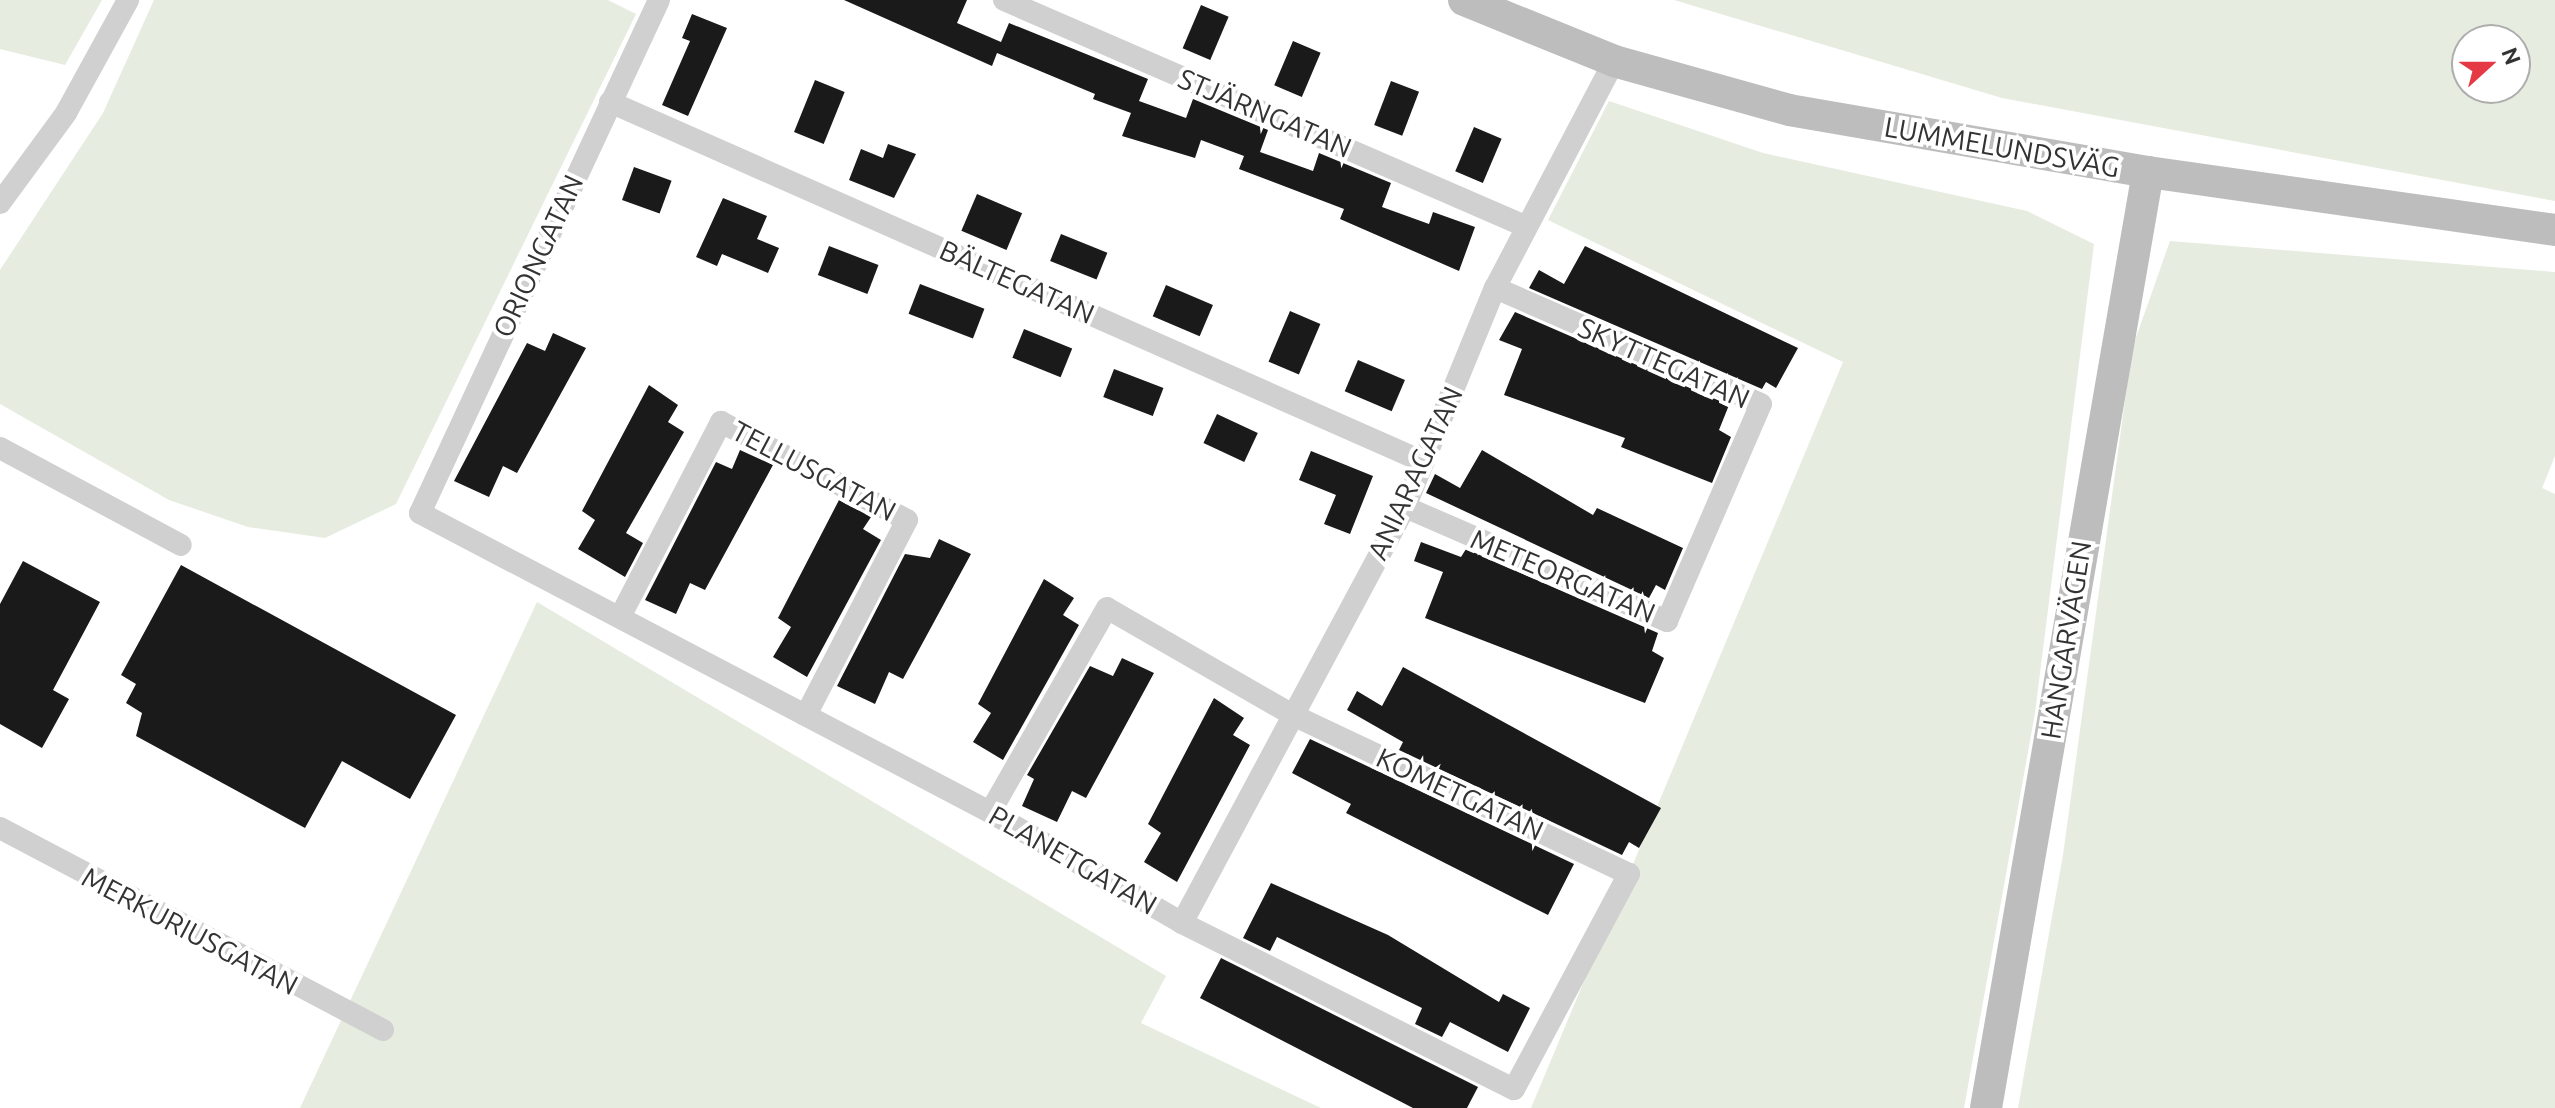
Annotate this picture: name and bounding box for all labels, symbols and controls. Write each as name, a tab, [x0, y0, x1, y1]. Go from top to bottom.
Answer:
north arrow	[2451, 24, 2531, 104]
text: N	[2497, 44, 2527, 68]
street label: STJÄRNGATAN	[1173, 61, 1357, 165]
street label: LUMMELUNDSVÄG	[1882, 110, 2122, 184]
street label: ORIONGATAN	[486, 169, 590, 343]
street label: BÄLTEGATAN	[934, 233, 1100, 331]
street label: SKYTTEGATAN	[1573, 310, 1755, 416]
street label: ANIARAGATAN	[1360, 381, 1470, 565]
street label: TELLUSGATAN	[726, 414, 902, 528]
street label: METEORGATAN	[1466, 522, 1660, 630]
street label: HANGARVÄGEN	[2034, 538, 2098, 742]
street label: KOMETGATAN	[1371, 741, 1549, 847]
street label: PLANETGATAN	[983, 798, 1163, 922]
street label: MERKURIUSGATAN	[76, 860, 304, 1002]

